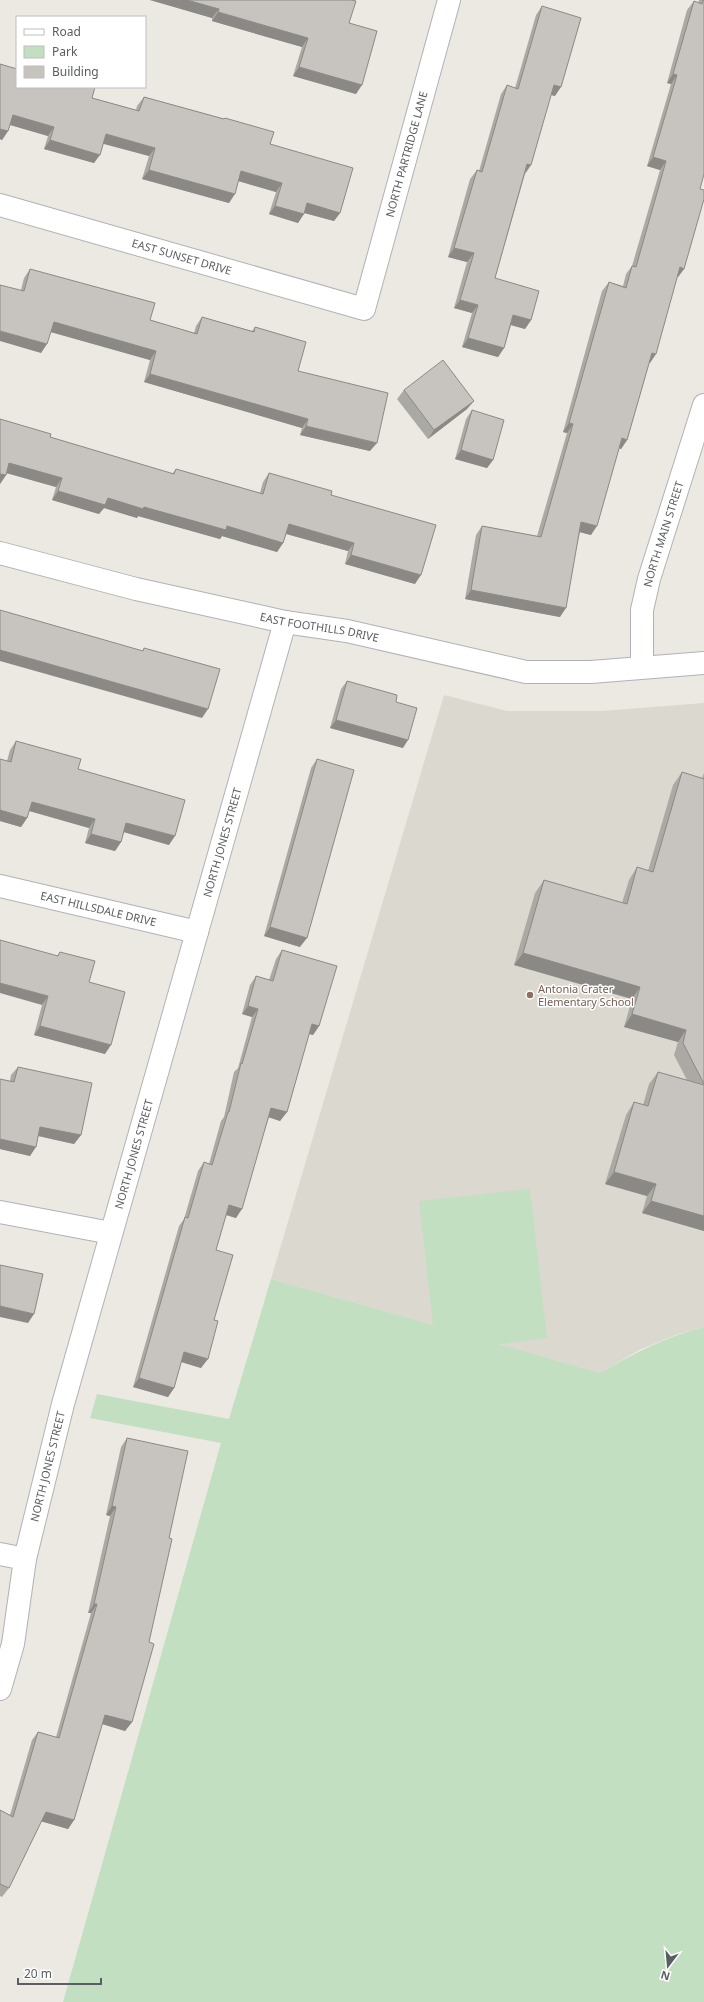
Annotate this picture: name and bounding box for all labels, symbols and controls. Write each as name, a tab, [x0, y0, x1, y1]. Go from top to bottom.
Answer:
legend	[16, 16, 146, 88]
text: Road	[52, 23, 81, 40]
text: Park	[52, 43, 78, 60]
text: Building	[52, 63, 99, 80]
street label: NORTH PARTRIDGE LANE	[382, 90, 431, 219]
street label: EAST SUNSET DRIVE	[130, 235, 234, 278]
street label: NORTH MAIN STREET	[639, 479, 687, 588]
street label: EAST FOOTHILLS DRIVE	[259, 609, 380, 645]
street label: NORTH JONES STREET	[199, 786, 245, 899]
street label: EAST HILLSDALE DRIVE	[39, 888, 158, 929]
place label: Antonia Crater Elementary School	[538, 981, 634, 1009]
marker: Antonia Crater Elementary School	[525, 990, 535, 1000]
street label: NORTH JONES STREET	[111, 1097, 156, 1211]
street label: NORTH JONES STREET	[26, 1409, 68, 1523]
north arrow	[648, 1946, 688, 1986]
scale bar	[18, 1960, 101, 1986]
text: 20 m	[24, 1965, 52, 1982]
text: N	[659, 1968, 671, 1985]

